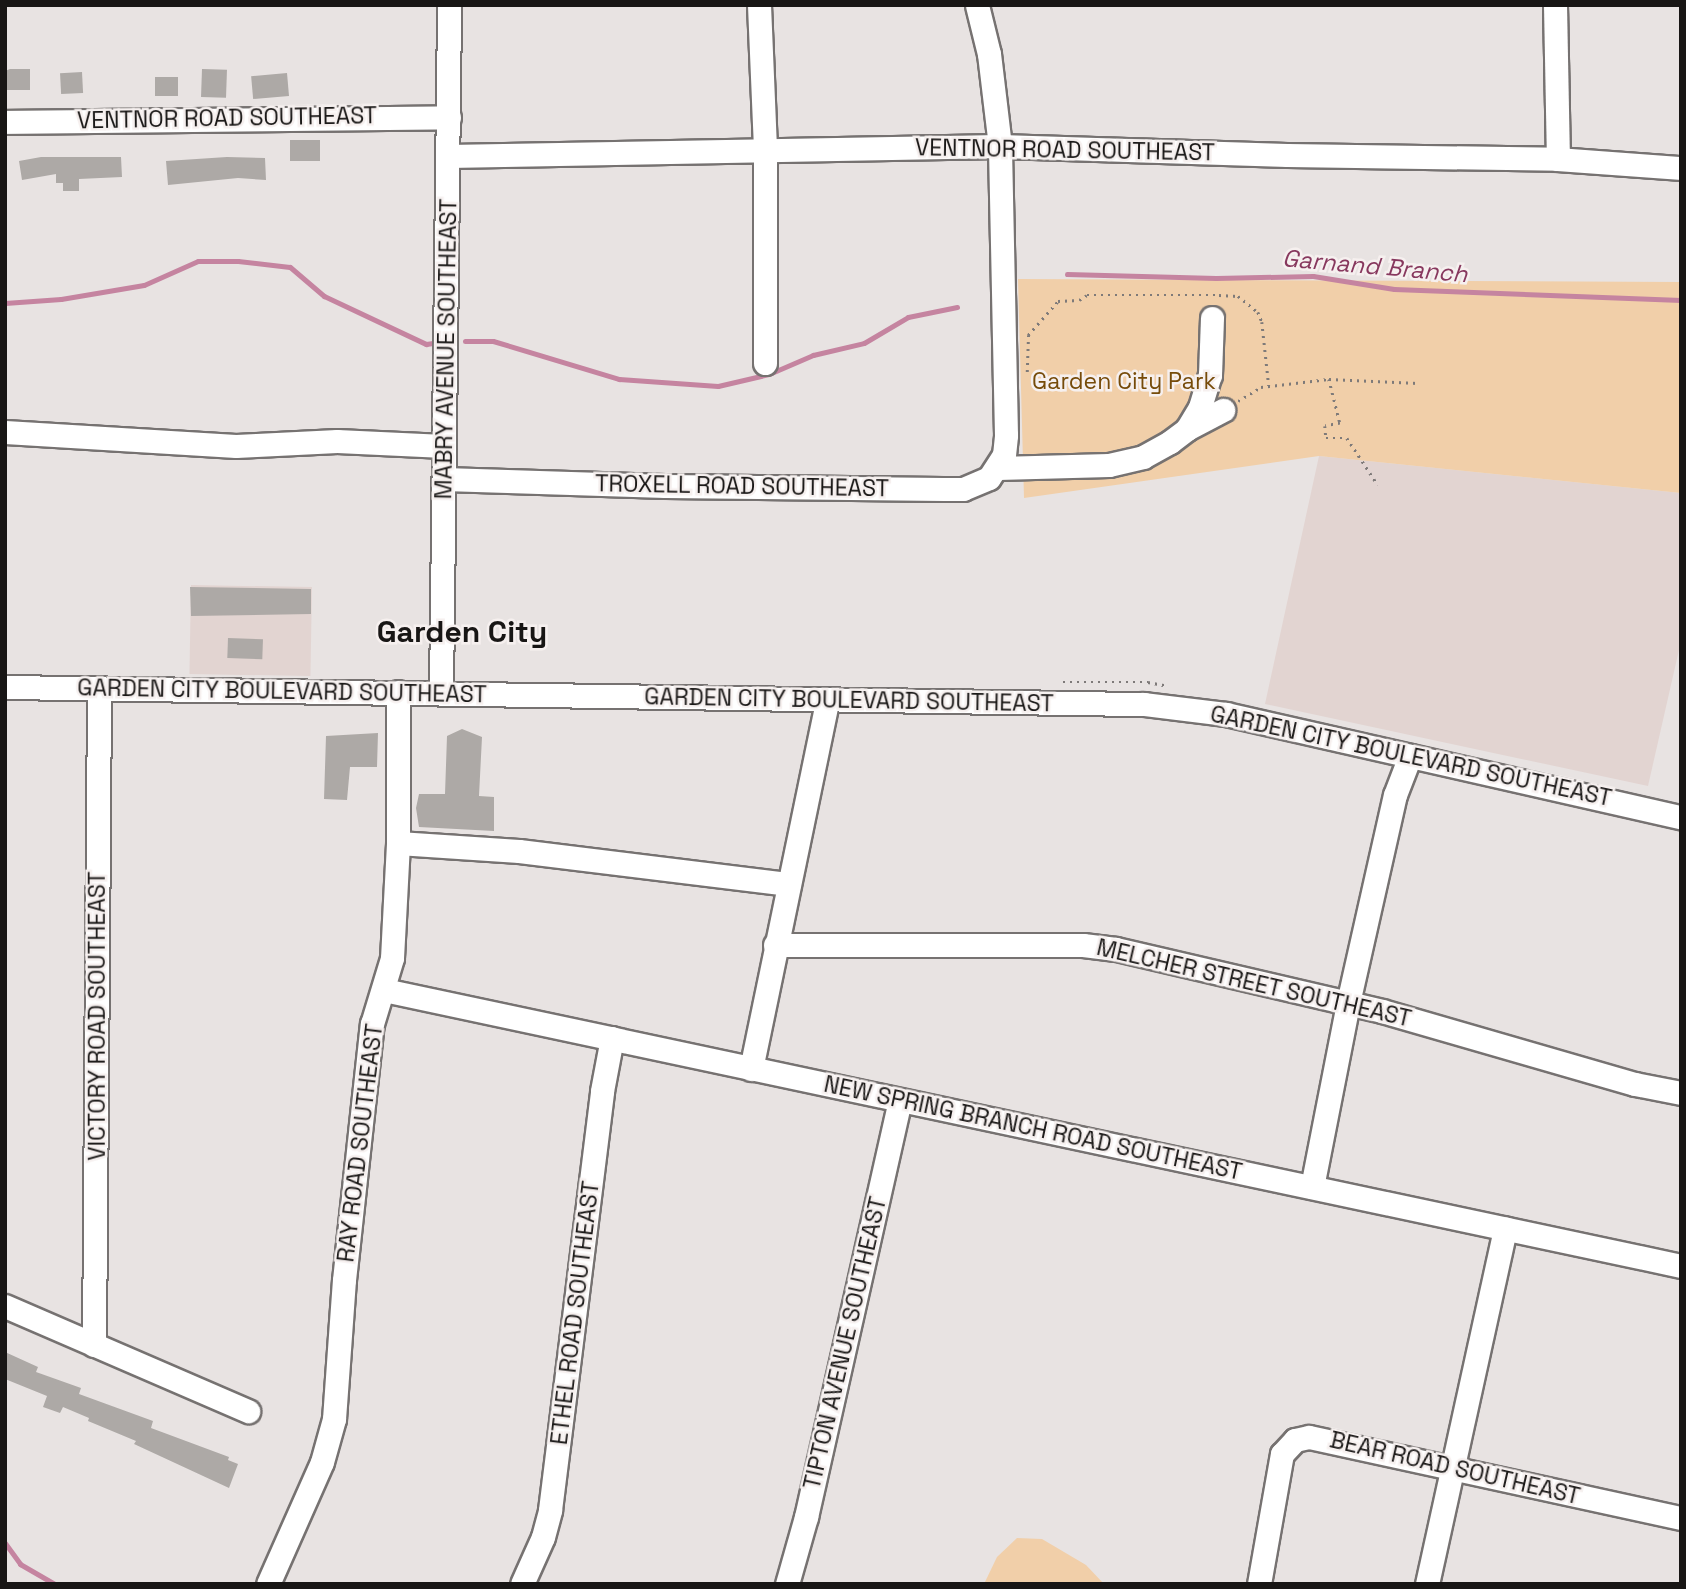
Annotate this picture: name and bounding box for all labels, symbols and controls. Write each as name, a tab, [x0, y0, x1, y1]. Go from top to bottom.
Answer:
street label: VENTNOR ROAD SOUTHEAST	[77, 102, 377, 134]
street label: VENTNOR ROAD SOUTHEAST	[915, 134, 1215, 166]
street label: MABRY AVENUE SOUTHEAST	[430, 198, 462, 500]
water label: Garnand Branch	[1281, 244, 1469, 288]
park label: Garden City Park	[1032, 367, 1216, 395]
street label: TROXELL ROAD SOUTHEAST	[594, 470, 890, 502]
district label: Garden City	[377, 614, 547, 650]
street label: GARDEN CITY BOULEVARD SOUTHEAST	[77, 674, 487, 708]
street label: GARDEN CITY BOULEVARD SOUTHEAST	[644, 683, 1054, 717]
street label: GARDEN CITY BOULEVARD SOUTHEAST	[1208, 700, 1614, 812]
street label: VICTORY ROAD SOUTHEAST	[83, 871, 111, 1161]
street label: MELCHER STREET SOUTHEAST	[1094, 933, 1414, 1033]
street label: RAY ROAD SOUTHEAST	[332, 1022, 388, 1264]
street label: NEW SPRING BRANCH ROAD SOUTHEAST	[821, 1070, 1245, 1186]
street label: ETHEL ROAD SOUTHEAST	[545, 1179, 605, 1447]
street label: TIPTON AVENUE SOUTHEAST	[798, 1194, 892, 1492]
street label: BEAR ROAD SOUTHEAST	[1327, 1426, 1583, 1510]

